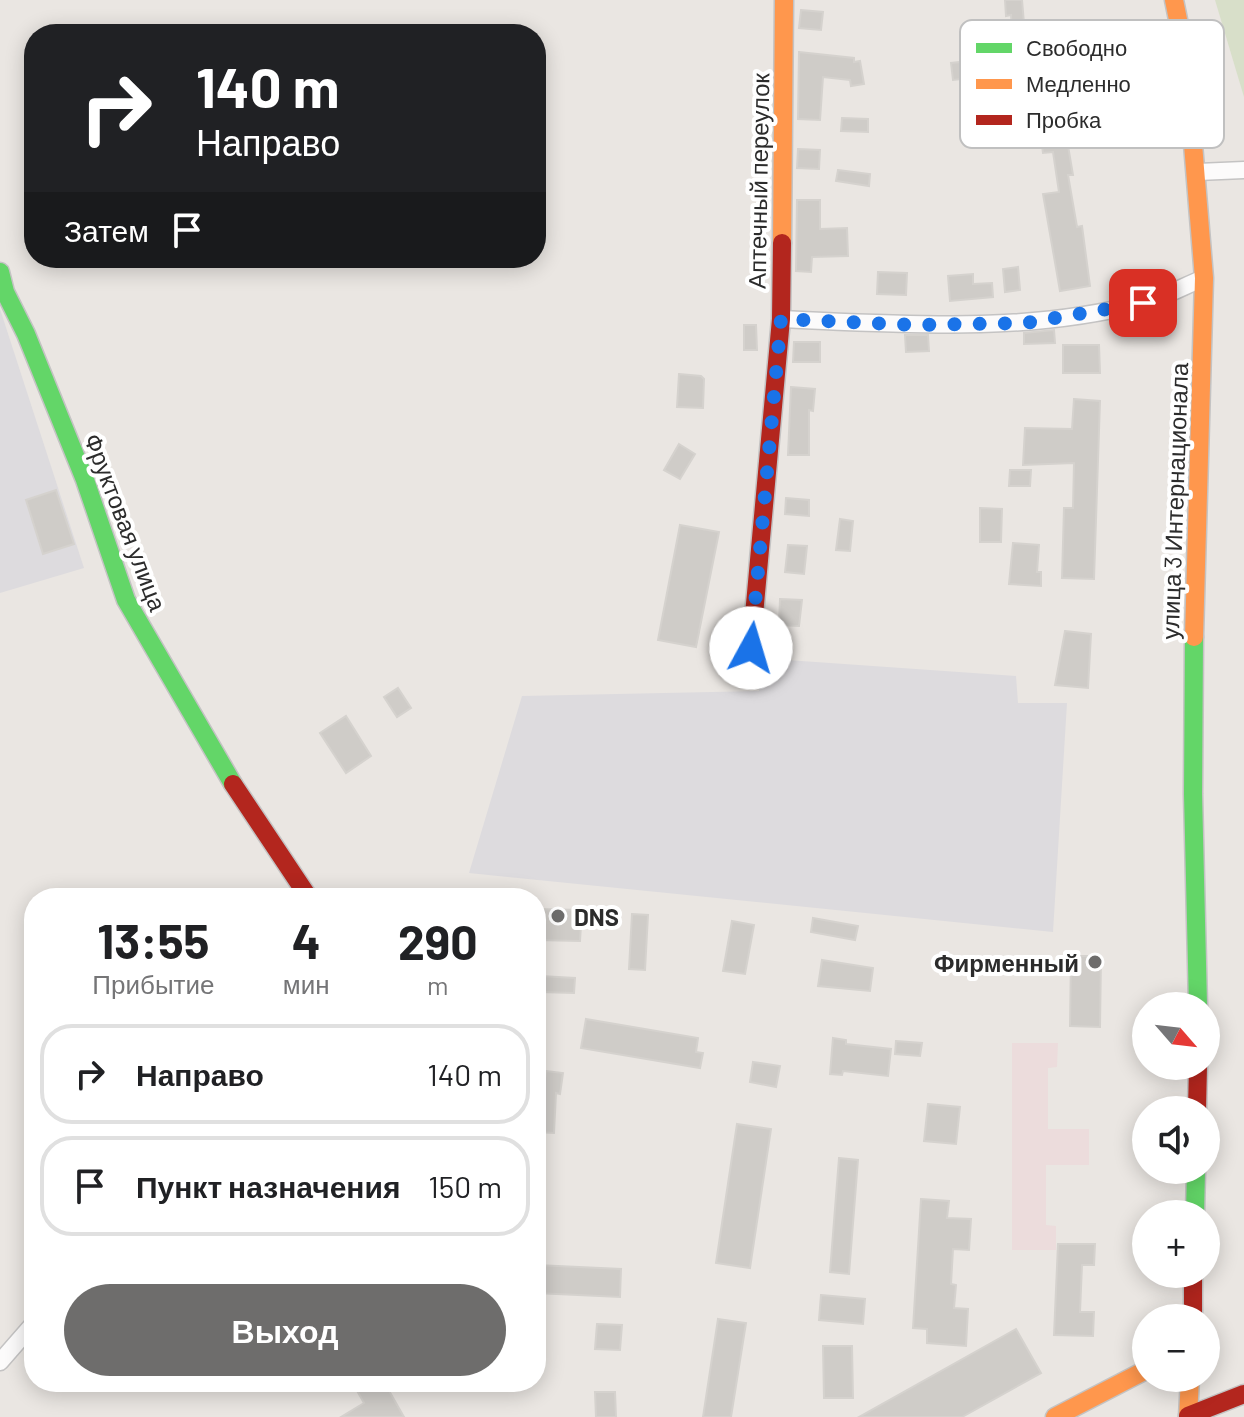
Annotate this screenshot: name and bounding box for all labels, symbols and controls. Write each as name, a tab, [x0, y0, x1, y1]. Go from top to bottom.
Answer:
legend	[960, 20, 1224, 148]
text: Свободно	[1026, 34, 1127, 61]
text: 140 m	[196, 52, 340, 119]
icon: right	[64, 56, 168, 160]
text: Медленно	[1026, 70, 1131, 97]
street label: Аптечный переулок	[742, 72, 774, 289]
text: Пробка	[1026, 106, 1102, 133]
text: Направо	[196, 120, 340, 163]
icon: arrive	[165, 208, 209, 252]
text: Затем	[64, 212, 149, 248]
pin	[1109, 269, 1177, 337]
icon: arrive	[1121, 281, 1165, 325]
street label: улица 3 Интернационала	[1155, 361, 1193, 640]
street label: Фруктовая улица	[79, 429, 173, 615]
position arrow	[709, 606, 793, 690]
place label: DNS	[574, 902, 619, 931]
marker: DNS	[549, 907, 567, 925]
text: 13:55	[97, 911, 209, 969]
text: 4	[292, 911, 321, 969]
text: 290	[398, 912, 478, 970]
place label: Фирменный	[934, 948, 1079, 977]
marker: Фирменный	[1086, 953, 1104, 971]
text: Прибытие	[92, 968, 214, 999]
text: мин	[283, 968, 330, 999]
text: m	[427, 969, 449, 1000]
north arrow	[1132, 992, 1220, 1080]
map controls	[1132, 992, 1220, 1392]
icon: right	[68, 1052, 112, 1096]
text: Направо	[136, 1056, 264, 1092]
text: 140 m	[427, 1056, 502, 1092]
button: sound	[1132, 1096, 1220, 1184]
icon: arrive	[68, 1164, 112, 1208]
text: Пункт назначения	[136, 1168, 400, 1204]
text: 150 m	[428, 1168, 502, 1204]
button: +	[1132, 1200, 1220, 1288]
button: Выход	[64, 1284, 506, 1376]
button: −	[1132, 1304, 1220, 1392]

